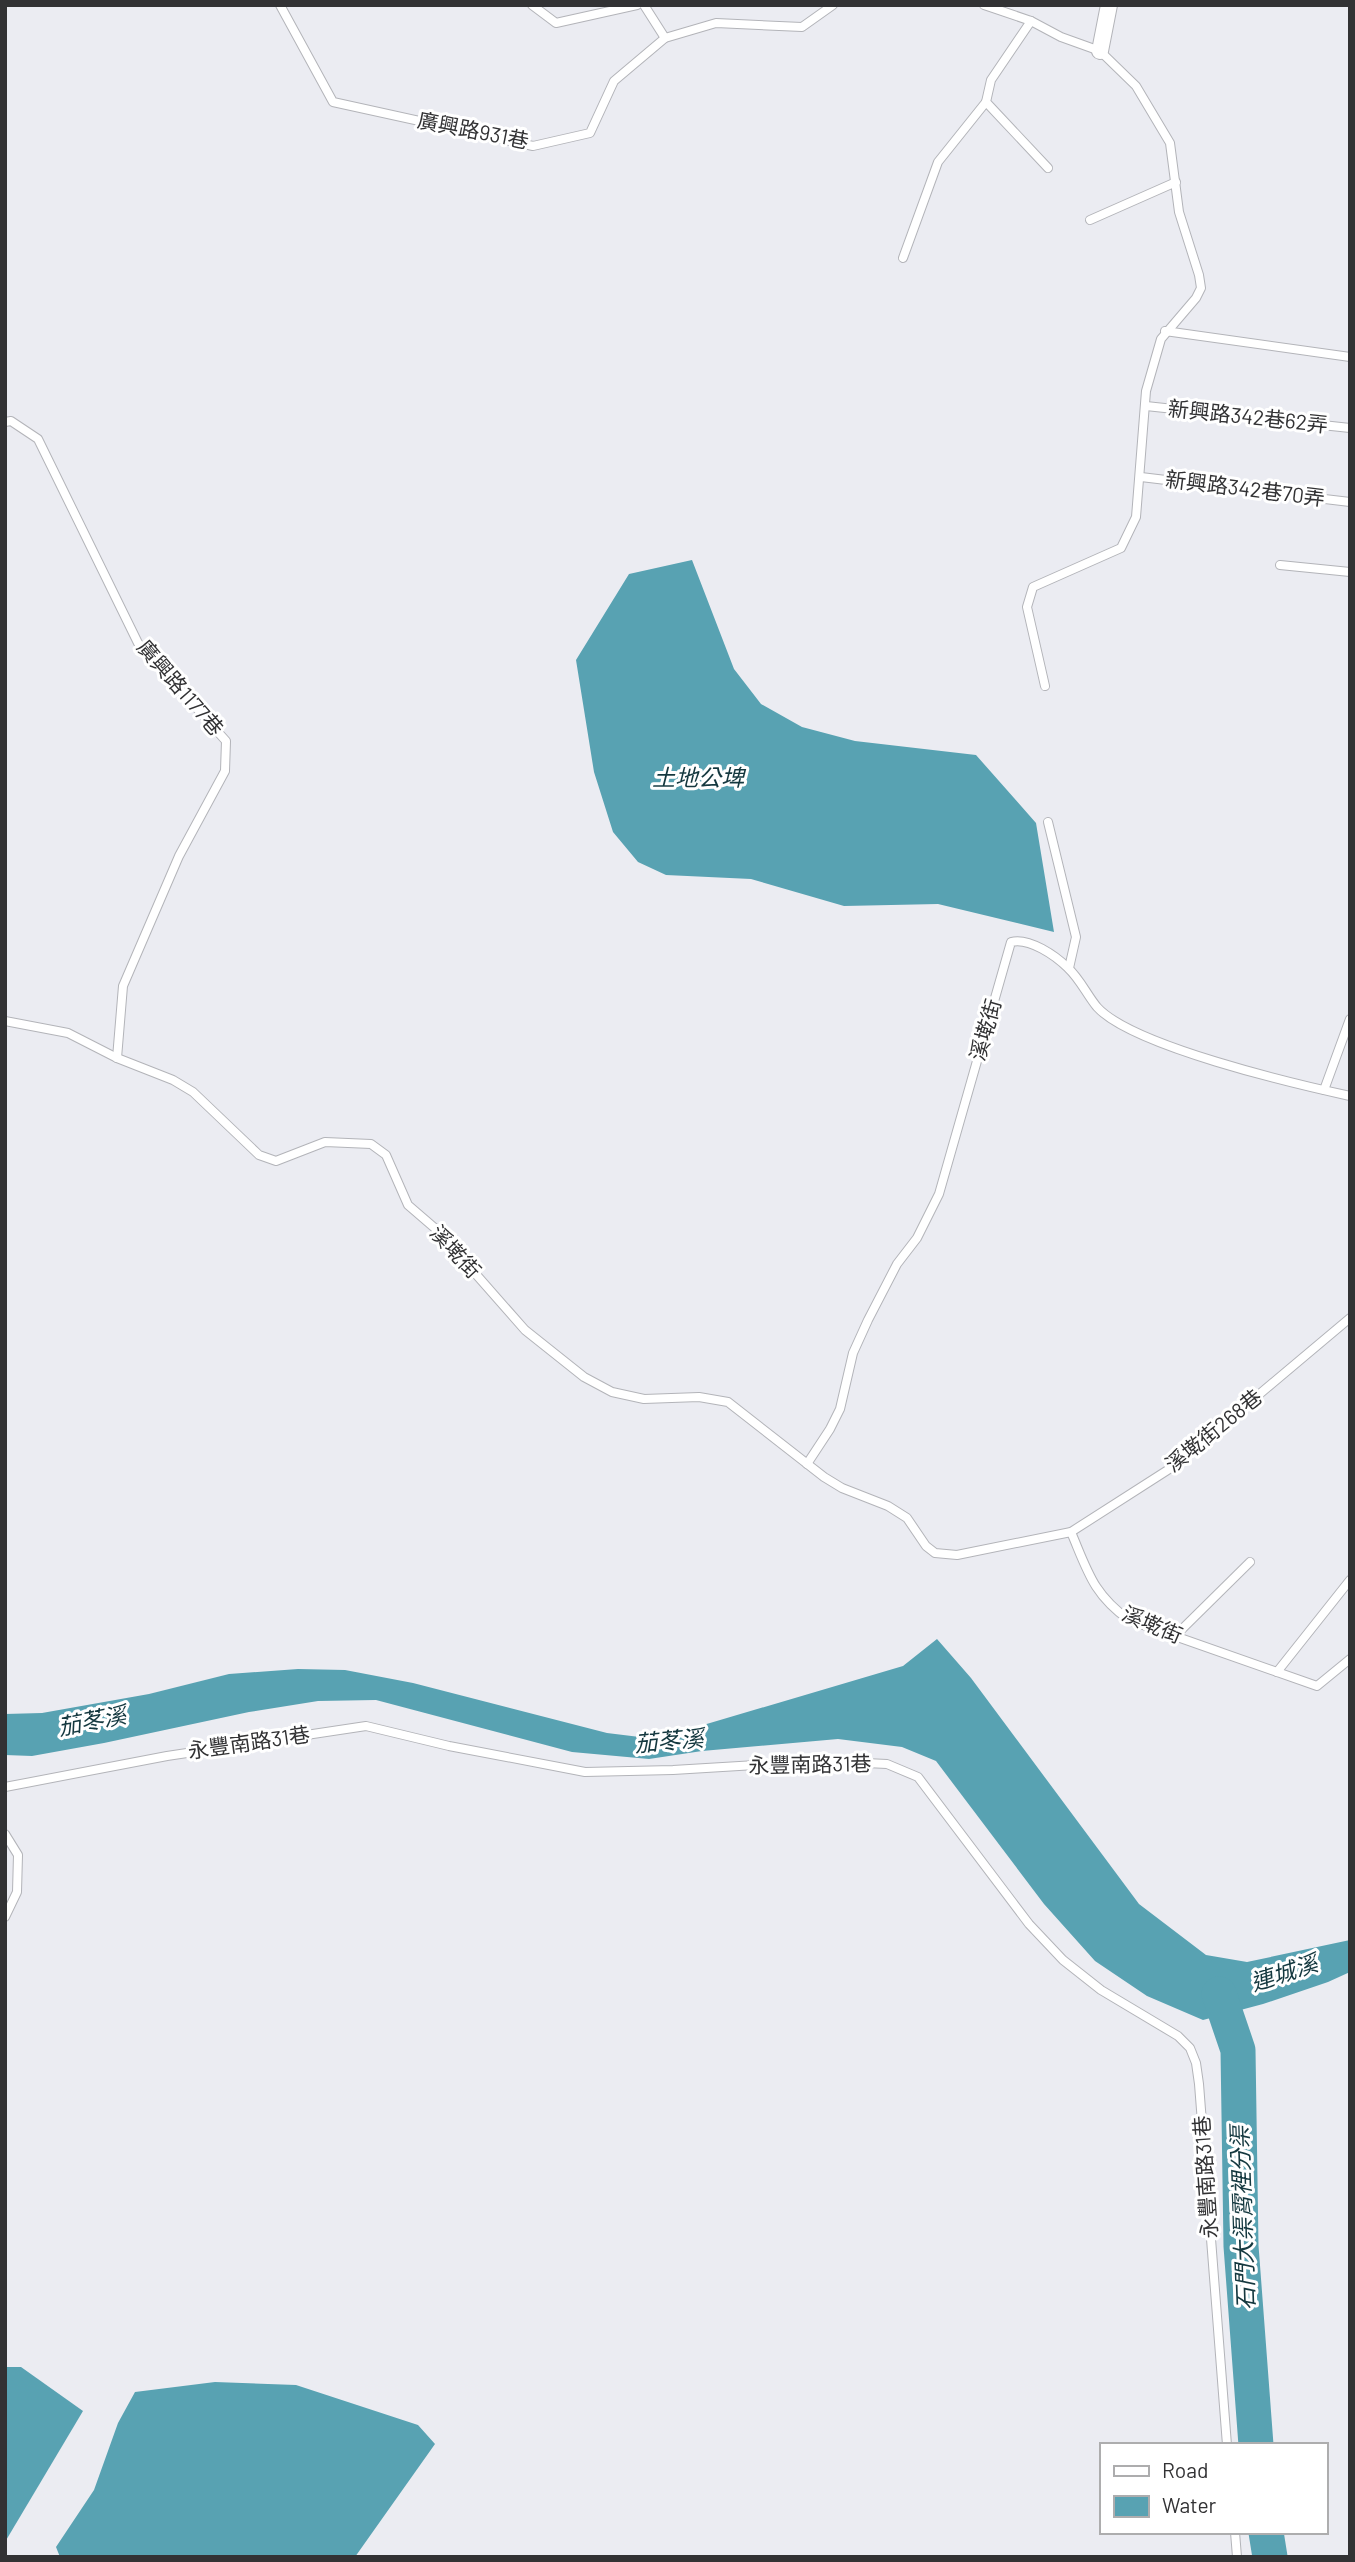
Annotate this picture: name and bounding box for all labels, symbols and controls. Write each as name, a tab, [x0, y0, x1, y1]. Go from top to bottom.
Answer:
street label: 廣興路931巷	[415, 106, 531, 153]
street label: 新興路342巷62弄	[1167, 395, 1329, 436]
street label: 新興路342巷70弄	[1164, 465, 1326, 510]
street label: 廣興路1177巷	[133, 634, 229, 740]
water label: 土地公埤	[652, 763, 747, 791]
street label: 溪墘街	[964, 996, 1005, 1063]
street label: 溪墘街	[425, 1219, 487, 1283]
street label: 溪墘街268巷	[1160, 1383, 1266, 1476]
street label: 溪墘街	[1119, 1600, 1186, 1647]
water label: 茄苳溪	[55, 1699, 131, 1740]
street label: 永豐南路31巷	[186, 1721, 311, 1762]
water label: 茄苳溪	[633, 1723, 707, 1757]
street label: 永豐南路31巷	[748, 1750, 872, 1777]
water label: 連城溪	[1247, 1947, 1324, 1996]
street label: 永豐南路31巷	[1188, 2115, 1221, 2239]
water label: 石門大渠霄裡分渠	[1225, 2123, 1259, 2310]
legend	[1100, 2443, 1327, 2534]
text: Road	[1162, 2457, 1208, 2482]
text: Water	[1162, 2492, 1217, 2517]

